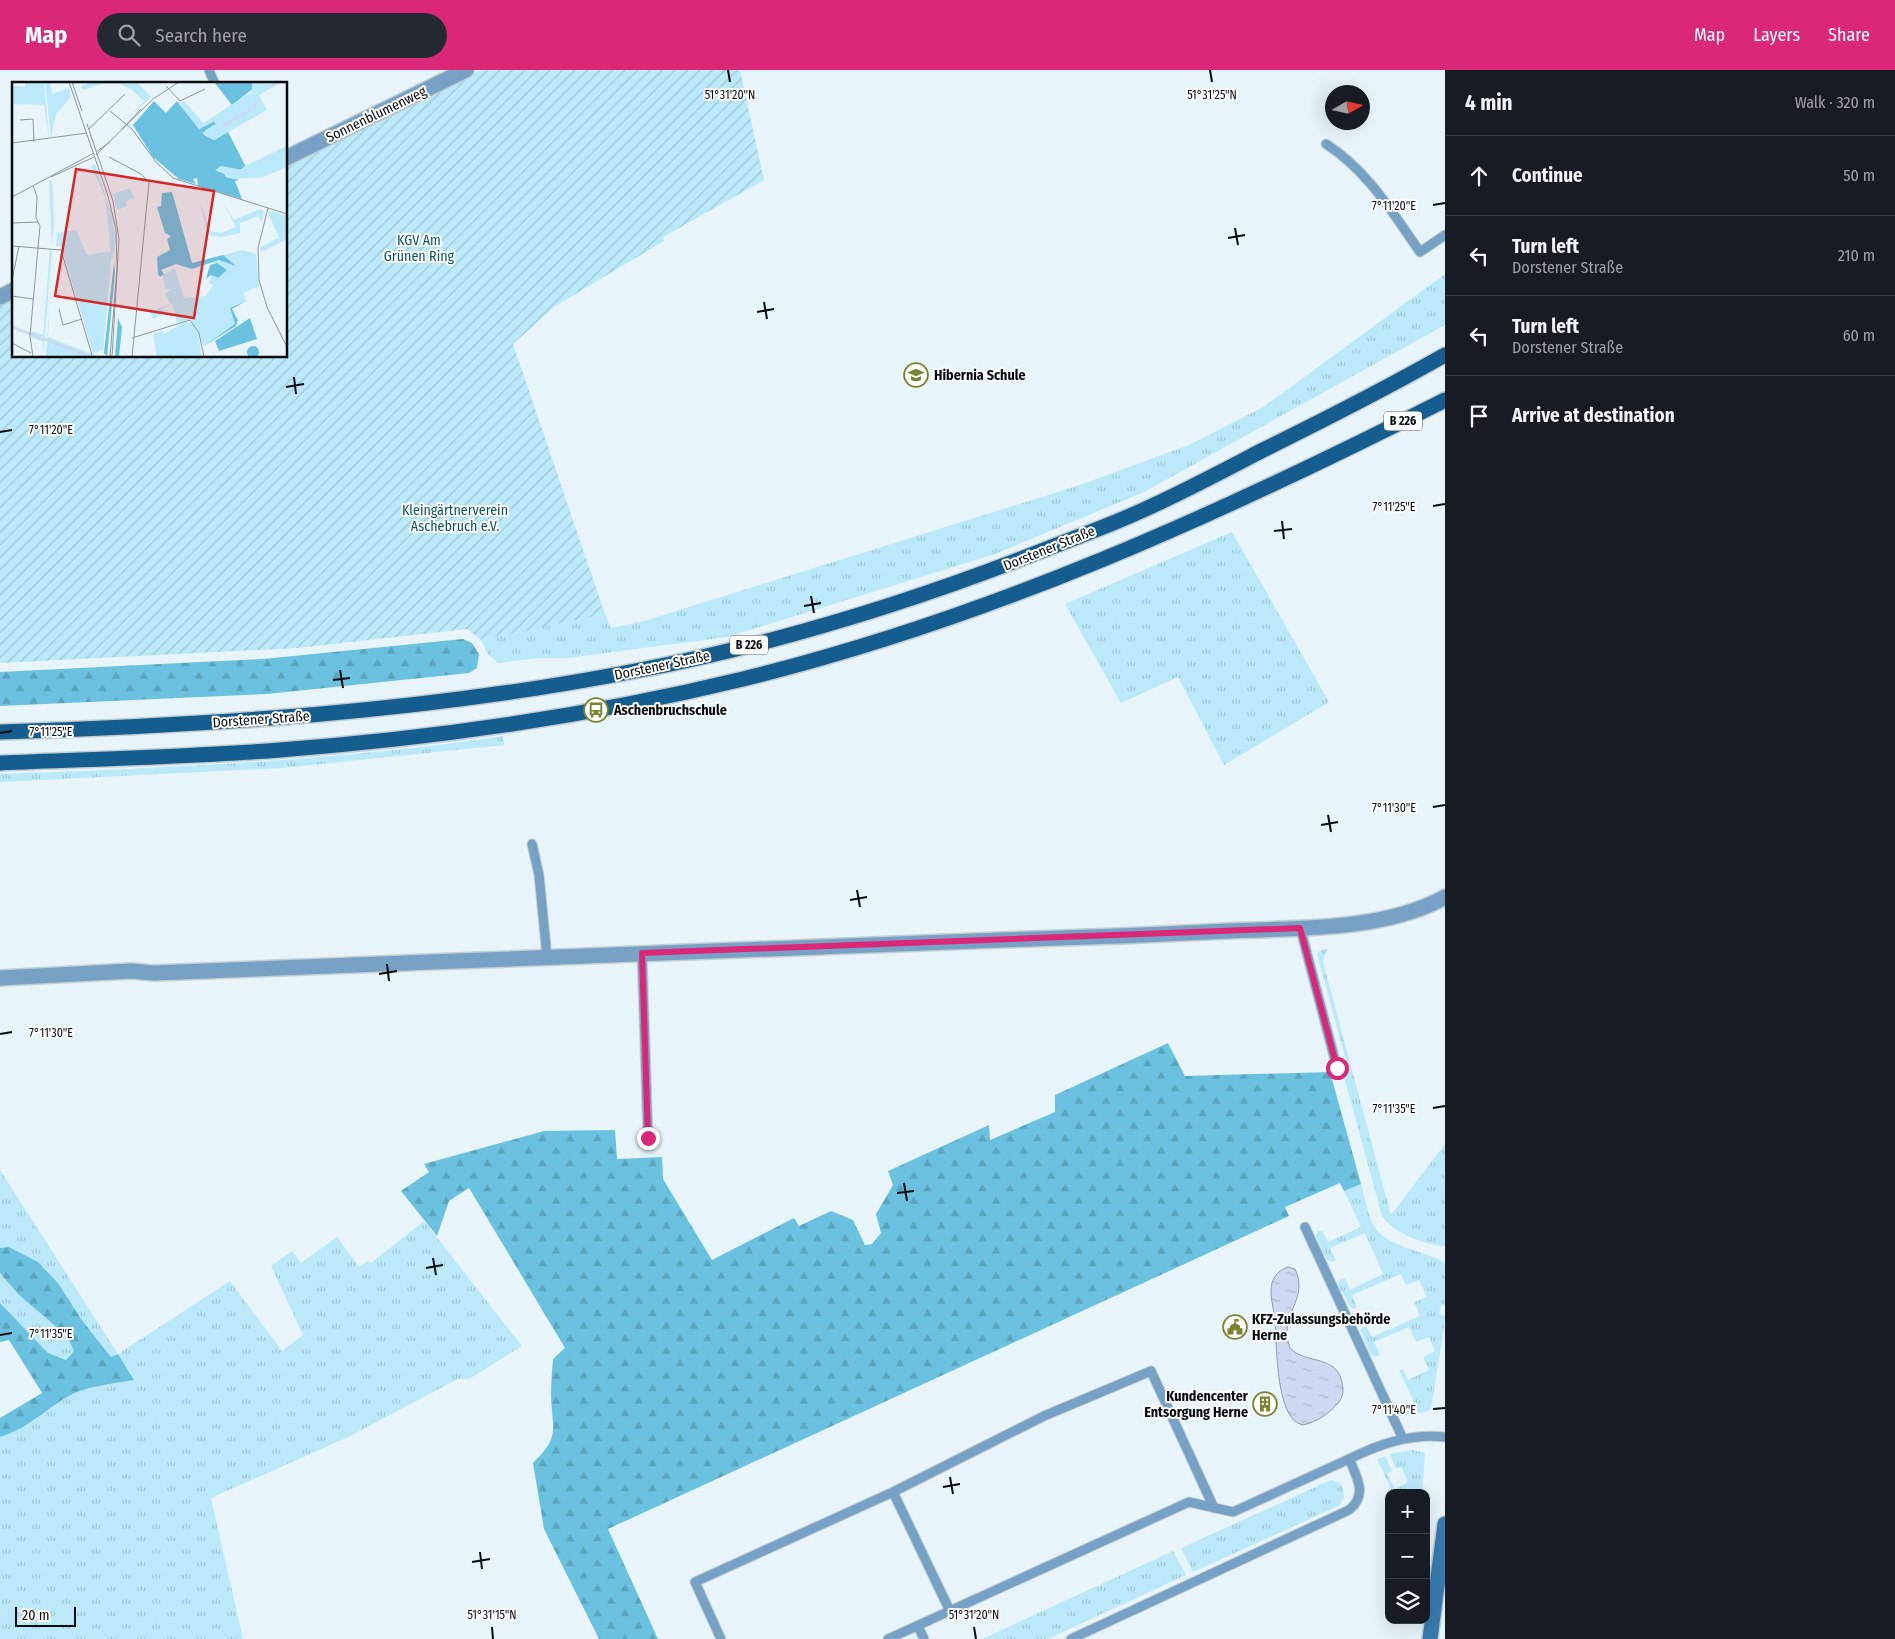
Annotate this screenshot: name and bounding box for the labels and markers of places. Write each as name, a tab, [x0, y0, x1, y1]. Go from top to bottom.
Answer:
school or university icon: Hibernia Schule	[903, 362, 929, 388]
place label: Hibernia Schule	[934, 367, 1026, 384]
bus stop icon: Aschenbruchschule	[583, 697, 609, 723]
place label: Aschenbruchschule	[613, 702, 727, 719]
place label: KFZ-Zulassungsbehörde Herne	[1252, 1311, 1390, 1344]
public building icon: KFZ-Zulassungsbehörde Herne	[1222, 1314, 1248, 1340]
place label: Kundencenter Entsorgung Herne	[1144, 1388, 1249, 1421]
building icon: Kundencenter Entsorgung Herne	[1252, 1391, 1278, 1417]

